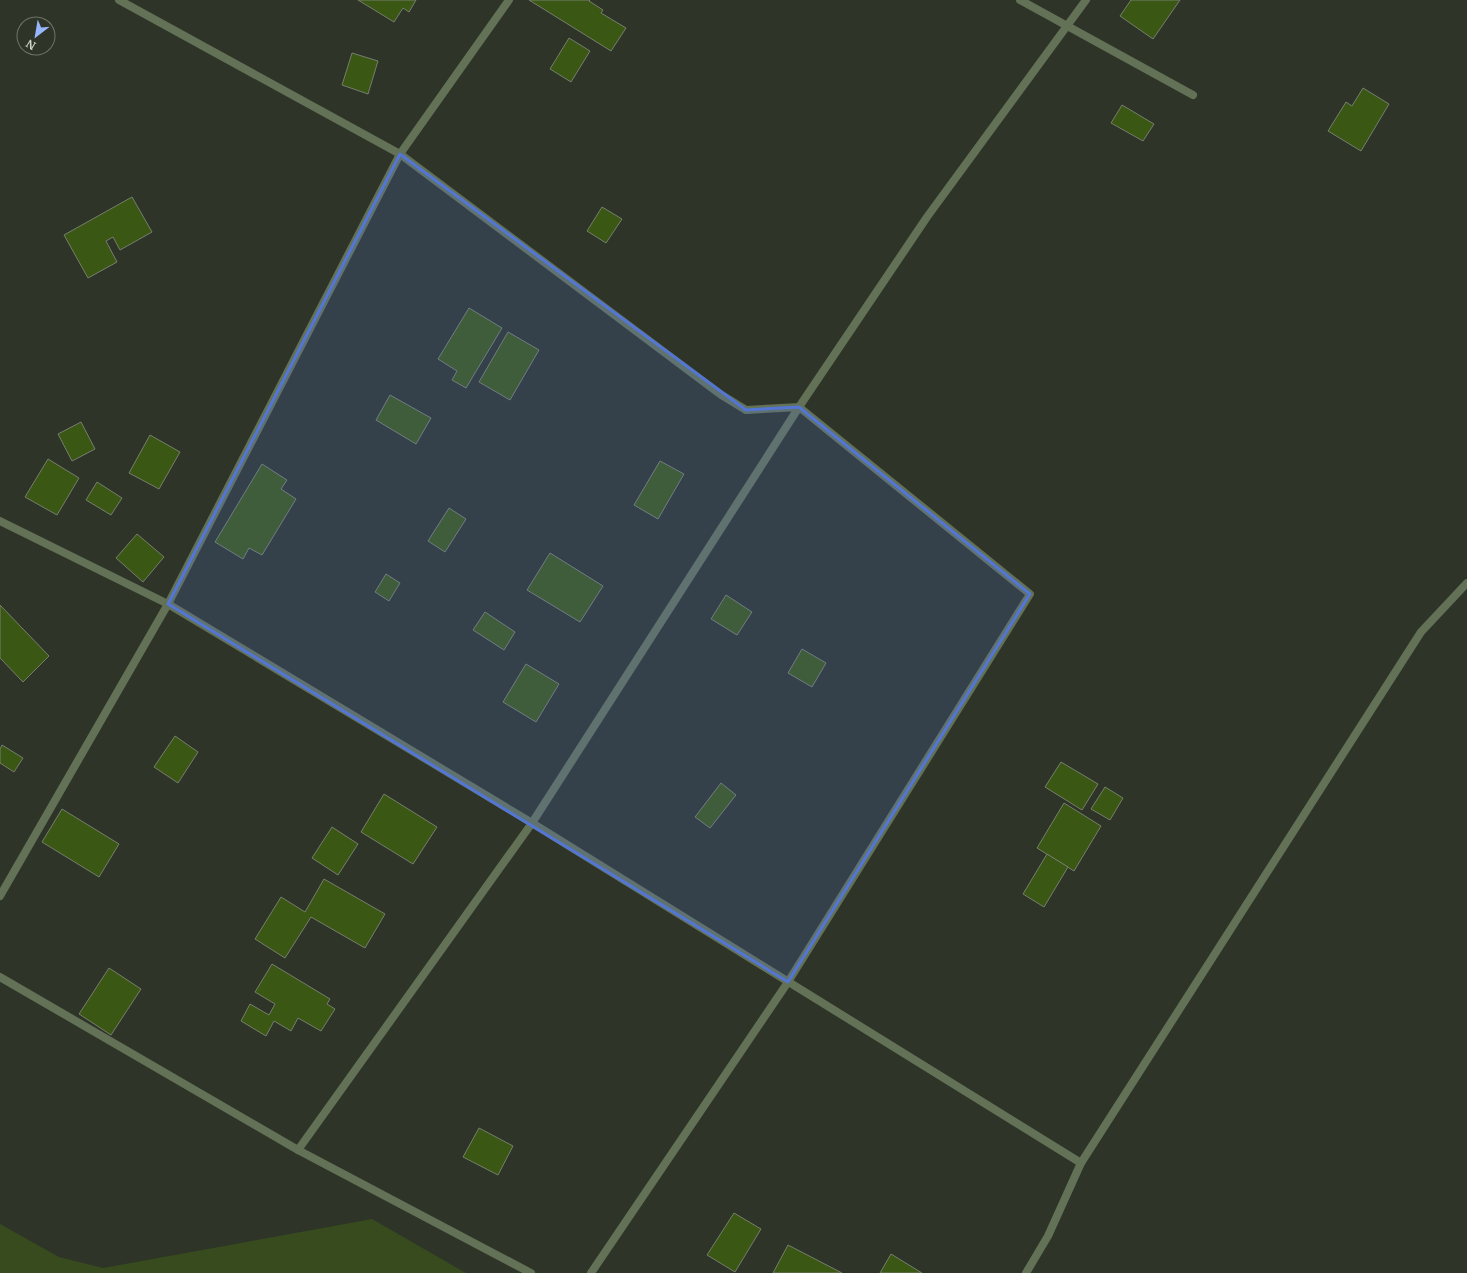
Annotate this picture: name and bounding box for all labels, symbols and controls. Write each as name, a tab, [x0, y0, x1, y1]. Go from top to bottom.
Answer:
north arrow	[16, 16, 56, 56]
text: N	[23, 36, 38, 53]

